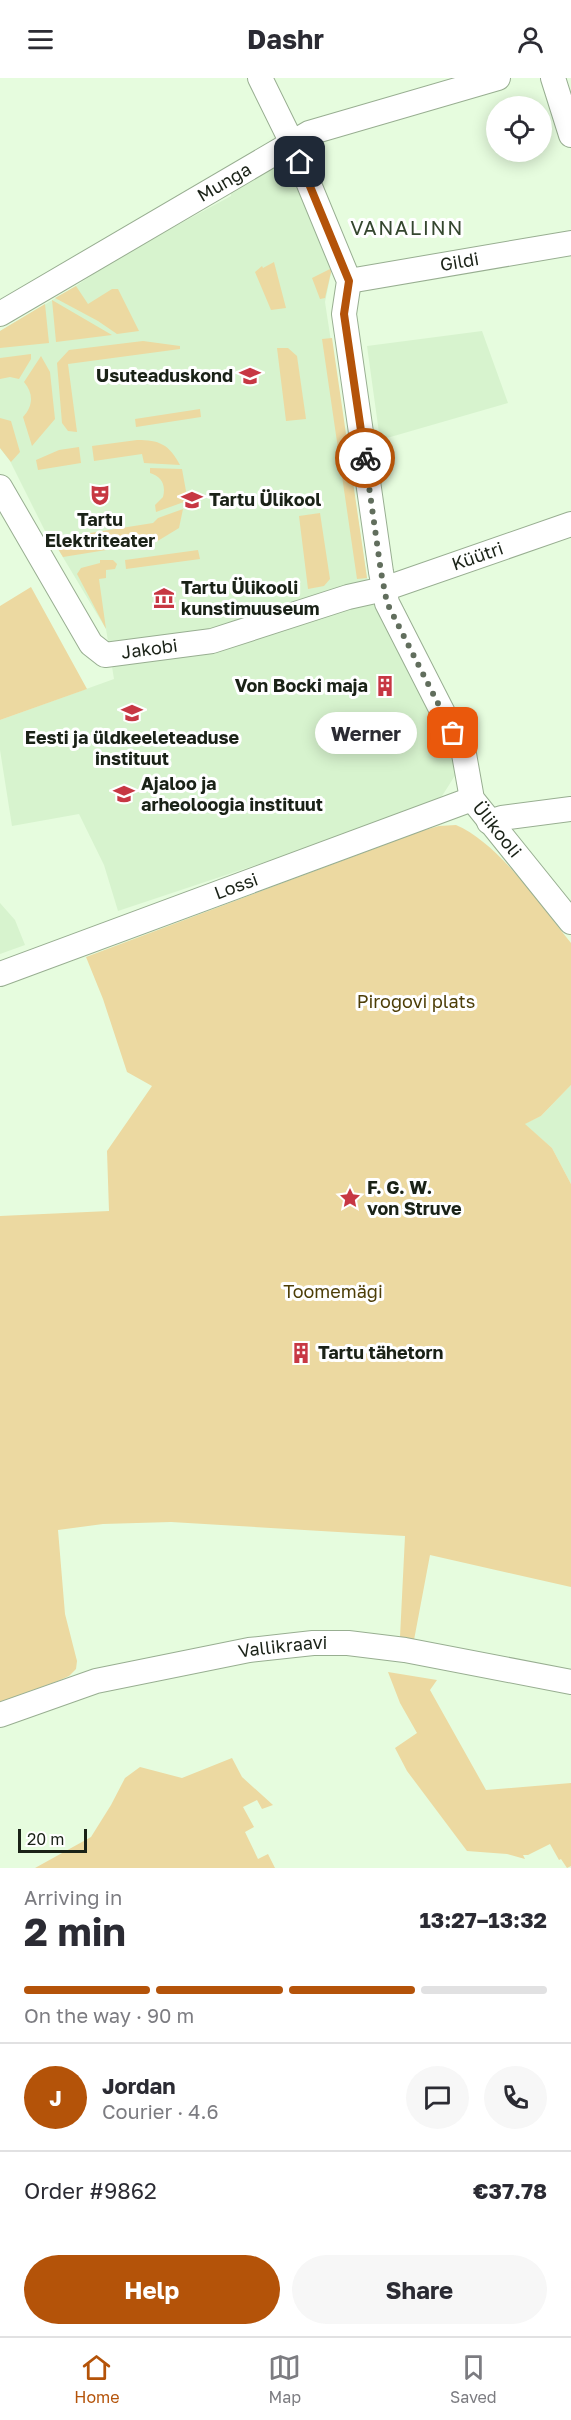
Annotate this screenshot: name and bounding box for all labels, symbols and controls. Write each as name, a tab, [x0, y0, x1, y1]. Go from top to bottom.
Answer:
icon: menu	[24, 23, 57, 56]
text: Dashr	[247, 23, 324, 55]
icon: person	[514, 23, 547, 56]
map controls	[486, 96, 552, 162]
button: locate	[486, 96, 552, 162]
pin	[274, 136, 325, 187]
icon: home	[283, 145, 316, 178]
street label: Munga	[193, 157, 255, 206]
district label: VANALINN	[350, 215, 464, 239]
street label: Gildi	[438, 247, 480, 275]
place label: Usuteaduskond	[96, 364, 233, 386]
school or university icon: Usuteaduskond	[238, 364, 262, 388]
courier	[335, 428, 395, 488]
icon: bike	[349, 442, 382, 475]
theatre icon: Tartu Elektriteater	[88, 483, 112, 507]
school or university icon: Tartu Ülikool	[180, 488, 204, 512]
place label: Tartu Ülikool	[209, 488, 321, 510]
place label: Tartu Elektriteater	[45, 508, 155, 551]
street label: Küütri	[449, 536, 506, 575]
place label: Tartu Ülikooli kunstimuuseum	[181, 576, 320, 619]
museum icon: Tartu Ülikooli kunstimuuseum	[152, 586, 176, 610]
street label: Jakobi	[120, 634, 179, 663]
place label: Von Bocki maja	[235, 674, 368, 696]
building icon: Von Bocki maja	[373, 674, 397, 698]
school or university icon: Eesti ja üldkeeleteaduse instituut	[120, 701, 144, 725]
pin	[427, 707, 478, 758]
callout: Werner	[315, 712, 417, 754]
icon: bag	[436, 716, 469, 749]
text: Werner	[331, 721, 401, 745]
place label: Eesti ja üldkeeleteaduse instituut	[25, 726, 240, 769]
place label: Ajaloo ja arheoloogia instituut	[141, 772, 323, 815]
school or university icon: Ajaloo ja arheoloogia instituut	[112, 782, 136, 806]
street label: Ülikooli	[468, 797, 527, 862]
street label: Lossi	[211, 867, 261, 904]
park label: Pirogovi plats	[357, 990, 475, 1012]
place label: F. G. W. von Struve	[367, 1176, 462, 1219]
place icon: F. G. W. von Struve	[338, 1186, 362, 1210]
park label: Toomemägi	[283, 1280, 383, 1302]
building icon: Tartu tähetorn	[289, 1341, 313, 1365]
place label: Tartu tähetorn	[318, 1341, 444, 1363]
street label: Vallikraavi	[236, 1631, 327, 1662]
scale bar	[18, 1826, 87, 1854]
text: 20 m	[27, 1829, 64, 1849]
text: Arriving in	[24, 1885, 122, 1909]
text: 13:27–13:32	[420, 1906, 547, 1933]
text: 2 min	[24, 1908, 126, 1955]
text: On the way · 90 m	[24, 2003, 194, 2027]
button: chat	[406, 2066, 469, 2129]
button: phone	[484, 2066, 547, 2129]
text: Jordan	[102, 2072, 176, 2099]
text: J	[49, 2084, 62, 2111]
text: Courier · 4.6	[102, 2099, 219, 2123]
text: Order #9862	[24, 2177, 157, 2204]
text: €37.78	[473, 2177, 547, 2204]
button: Help	[24, 2255, 280, 2324]
button: Share	[292, 2255, 547, 2324]
tab: Home	[74, 2351, 120, 2407]
tab: Map	[268, 2351, 301, 2407]
tab: Saved	[450, 2351, 497, 2407]

